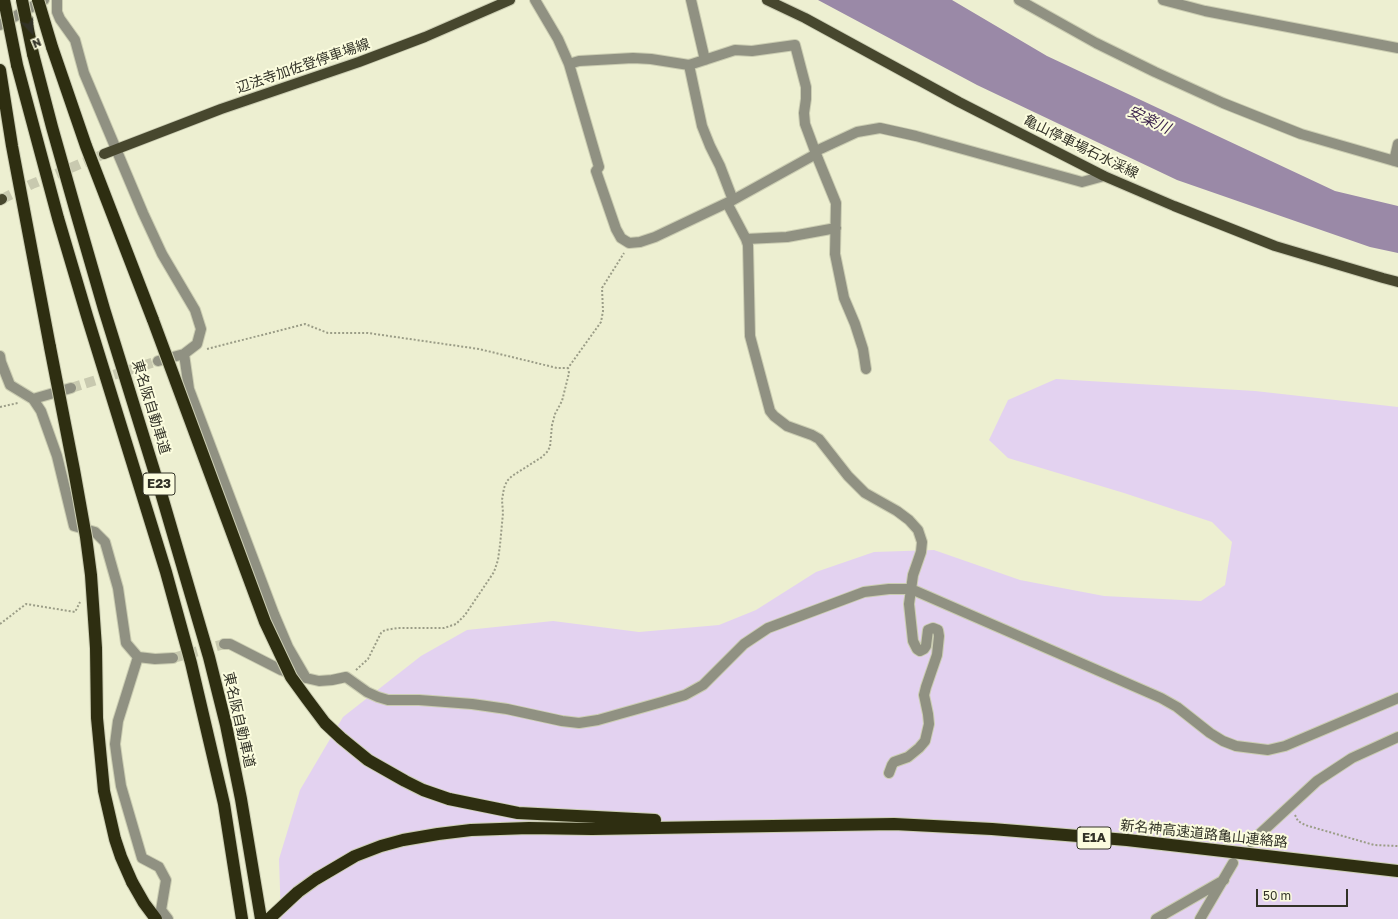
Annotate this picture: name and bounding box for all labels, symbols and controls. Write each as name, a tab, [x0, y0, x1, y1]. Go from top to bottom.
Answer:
north arrow	[12, 12, 52, 52]
street label: 辺法寺加佐登停車場線	[234, 35, 372, 97]
text: N	[30, 36, 43, 51]
water label: 安楽川	[1125, 102, 1173, 138]
street label: 亀山停車場石水渓線	[1021, 112, 1141, 182]
street label: 東名阪自動車道	[129, 358, 173, 456]
road number: E23	[143, 473, 175, 495]
street label: 東名阪自動車道	[220, 670, 258, 770]
street label: 新名神高速道路亀山連絡路	[1120, 817, 1288, 851]
road number: E1A	[1077, 827, 1111, 849]
scale bar	[1258, 881, 1350, 907]
text: 50 m	[1263, 888, 1291, 903]

